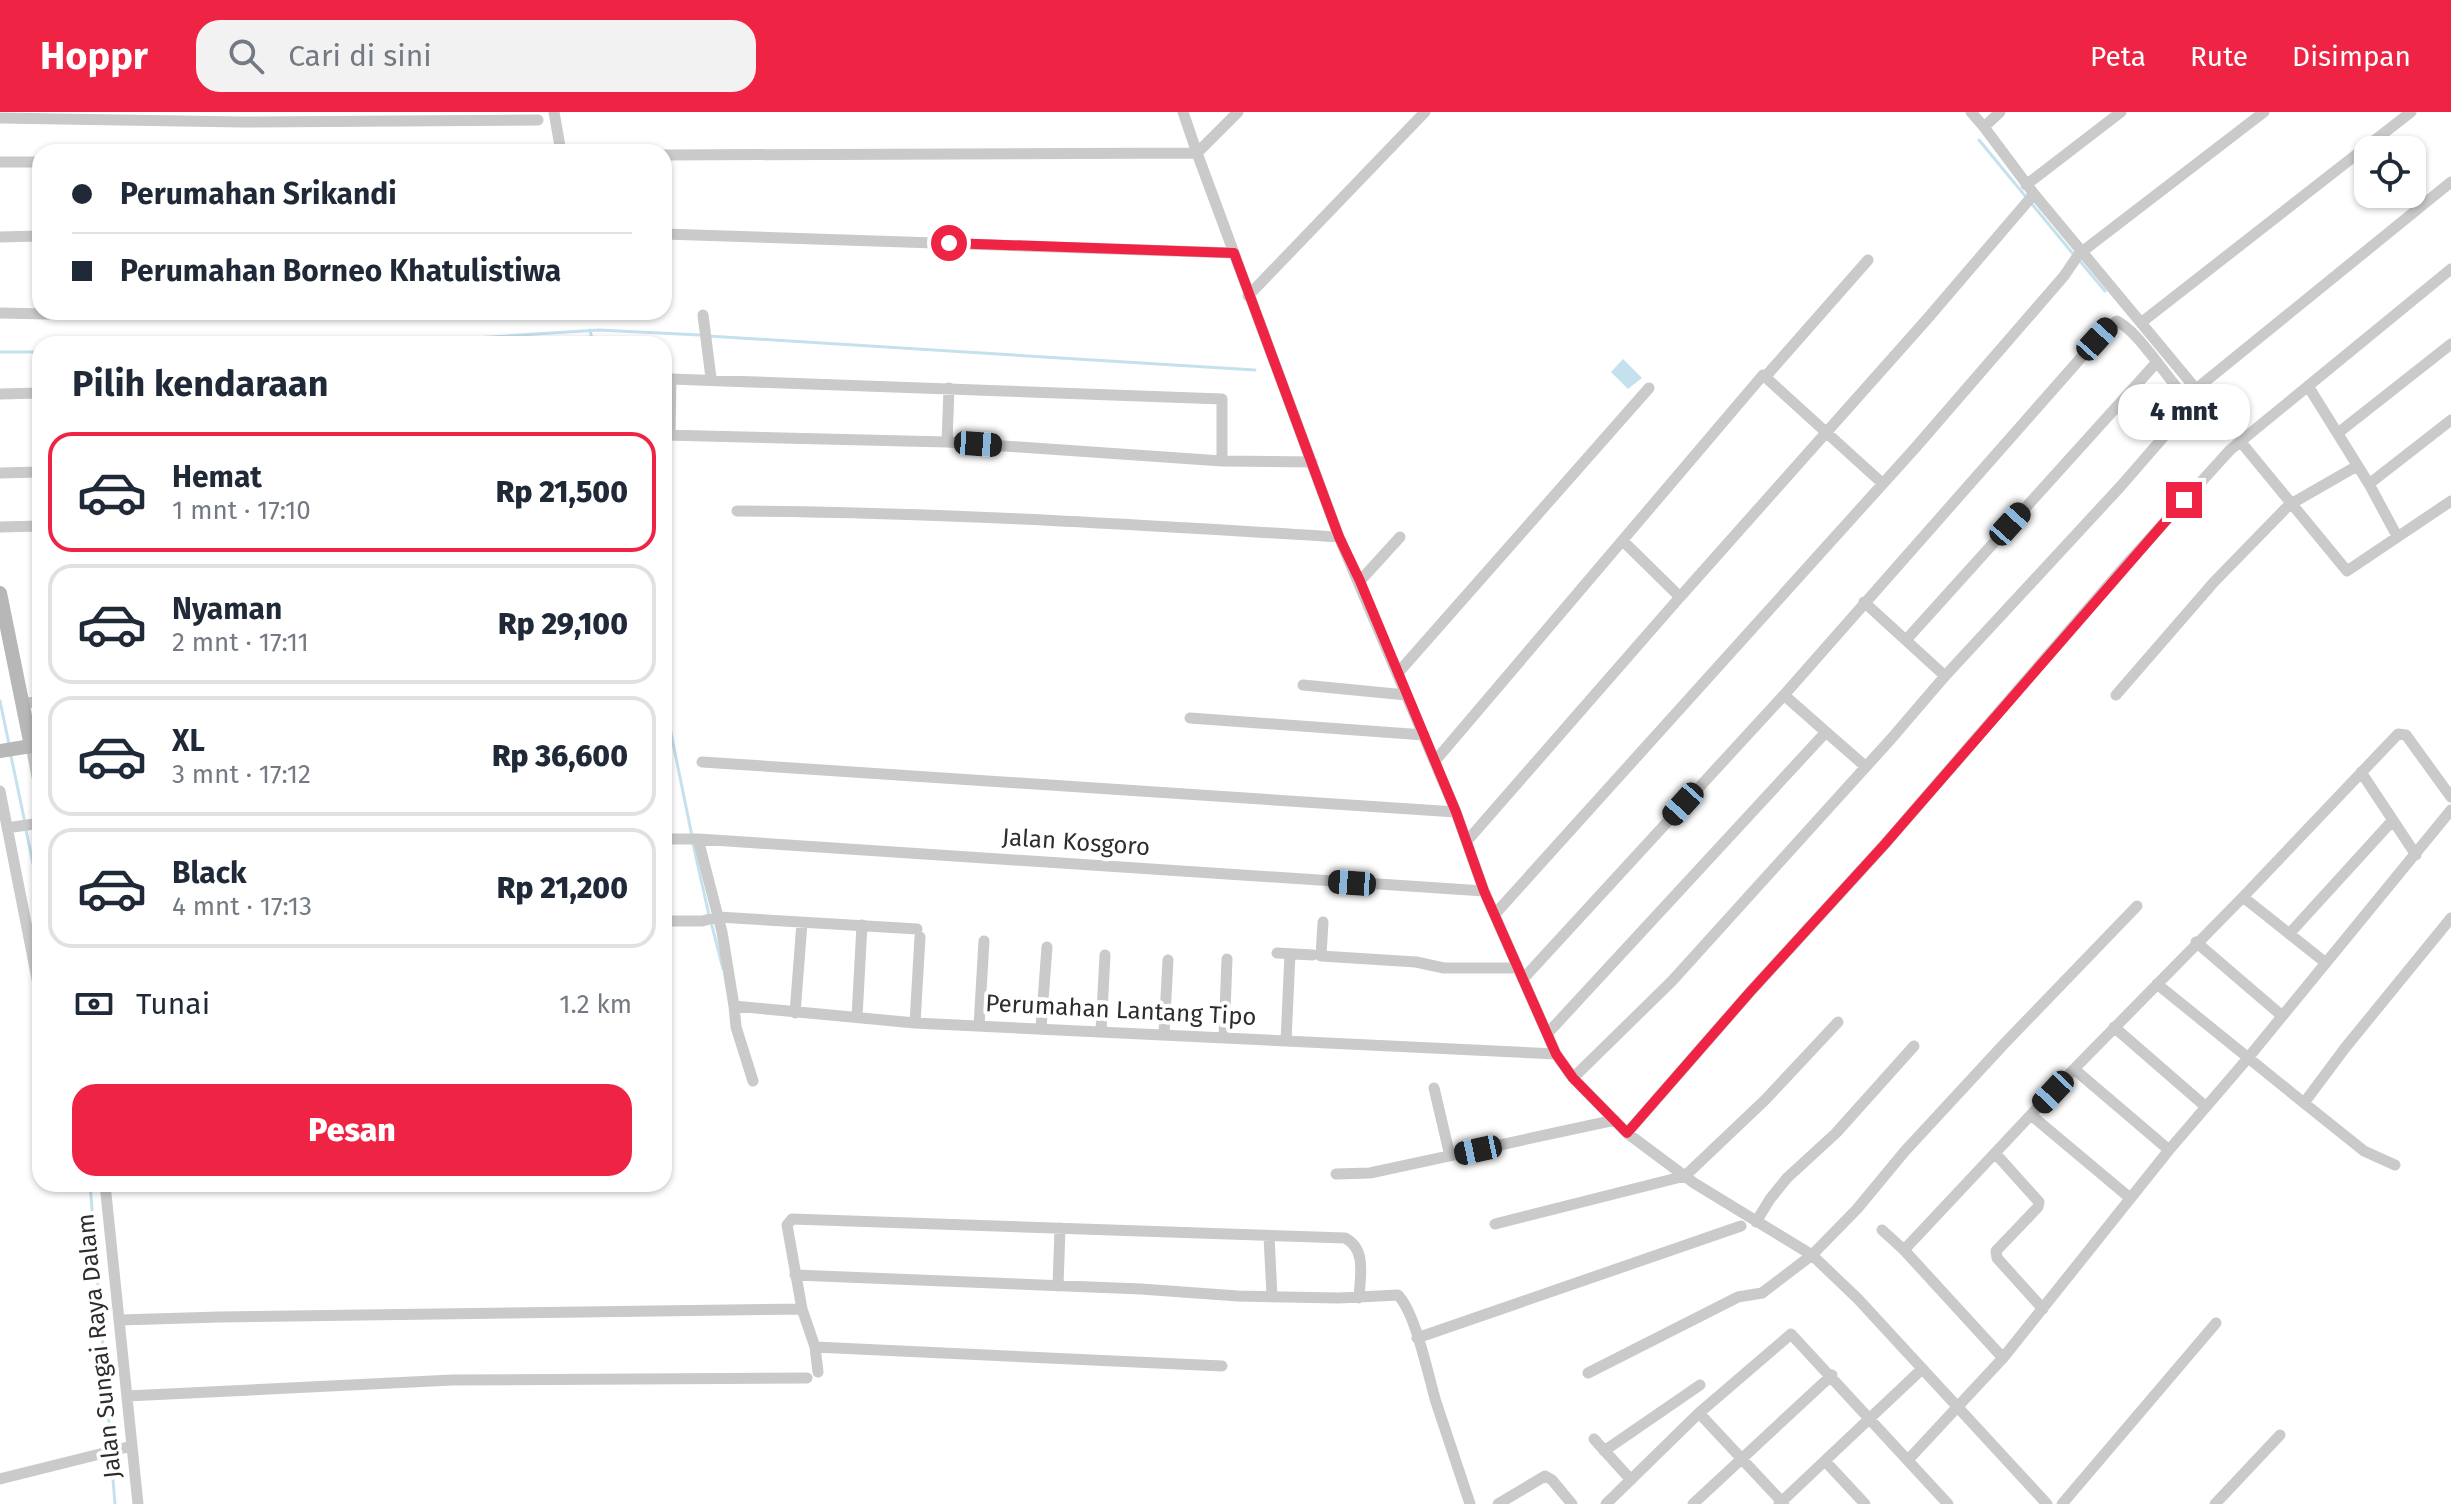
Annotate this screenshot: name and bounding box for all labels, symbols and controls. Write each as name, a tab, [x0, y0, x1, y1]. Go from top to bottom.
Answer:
search box	[196, 20, 756, 92]
text: Hoppr	[40, 33, 148, 79]
icon: search	[224, 34, 268, 78]
text: Cari di sini	[288, 38, 432, 74]
text: Peta	[2090, 40, 2146, 73]
text: Rute	[2190, 40, 2248, 73]
text: Disimpan	[2292, 40, 2411, 73]
map controls	[2354, 136, 2426, 208]
button: locate	[2354, 136, 2426, 208]
text: Perumahan Srikandi	[120, 176, 397, 212]
route start	[931, 225, 967, 261]
text: Perumahan Borneo Khatulistiwa	[120, 253, 561, 289]
car	[2072, 313, 2122, 365]
text: Pilih kendaraan	[72, 362, 329, 406]
callout: 4 mnt	[2118, 384, 2250, 440]
text: 4 mnt	[2150, 396, 2218, 427]
car	[953, 430, 1003, 458]
icon: car	[76, 456, 148, 528]
text: Hemat	[172, 459, 262, 495]
text: Rp 21,500	[496, 474, 628, 510]
route end	[2166, 482, 2202, 518]
text: 1 mnt · 17:10	[172, 495, 311, 526]
car	[1985, 498, 2035, 550]
icon: car	[76, 588, 148, 660]
text: Nyaman	[172, 591, 282, 627]
text: Rp 29,100	[498, 606, 628, 642]
text: 2 mnt · 17:11	[172, 627, 309, 658]
icon: car	[76, 720, 148, 792]
text: XL	[172, 723, 205, 759]
text: Rp 36,600	[492, 738, 628, 774]
text: 3 mnt · 17:12	[172, 759, 311, 790]
car	[1658, 778, 1708, 830]
street label: Jalan Kosgoro	[1001, 823, 1151, 861]
icon: car	[76, 852, 148, 924]
text: Black	[172, 855, 247, 891]
car	[1327, 869, 1377, 897]
text: Rp 21,200	[497, 870, 628, 906]
text: 4 mnt · 17:13	[172, 891, 312, 922]
icon: cash	[72, 982, 116, 1026]
text: Tunai	[136, 986, 210, 1022]
text: 1.2 km	[559, 989, 632, 1020]
street label: Perumahan Lantang Tipo	[985, 989, 1257, 1031]
car	[2028, 1066, 2078, 1118]
button: Pesan	[72, 1084, 632, 1176]
car	[1452, 1133, 1504, 1167]
street label: Jalan Sungai Raya Dalam	[71, 1212, 127, 1480]

